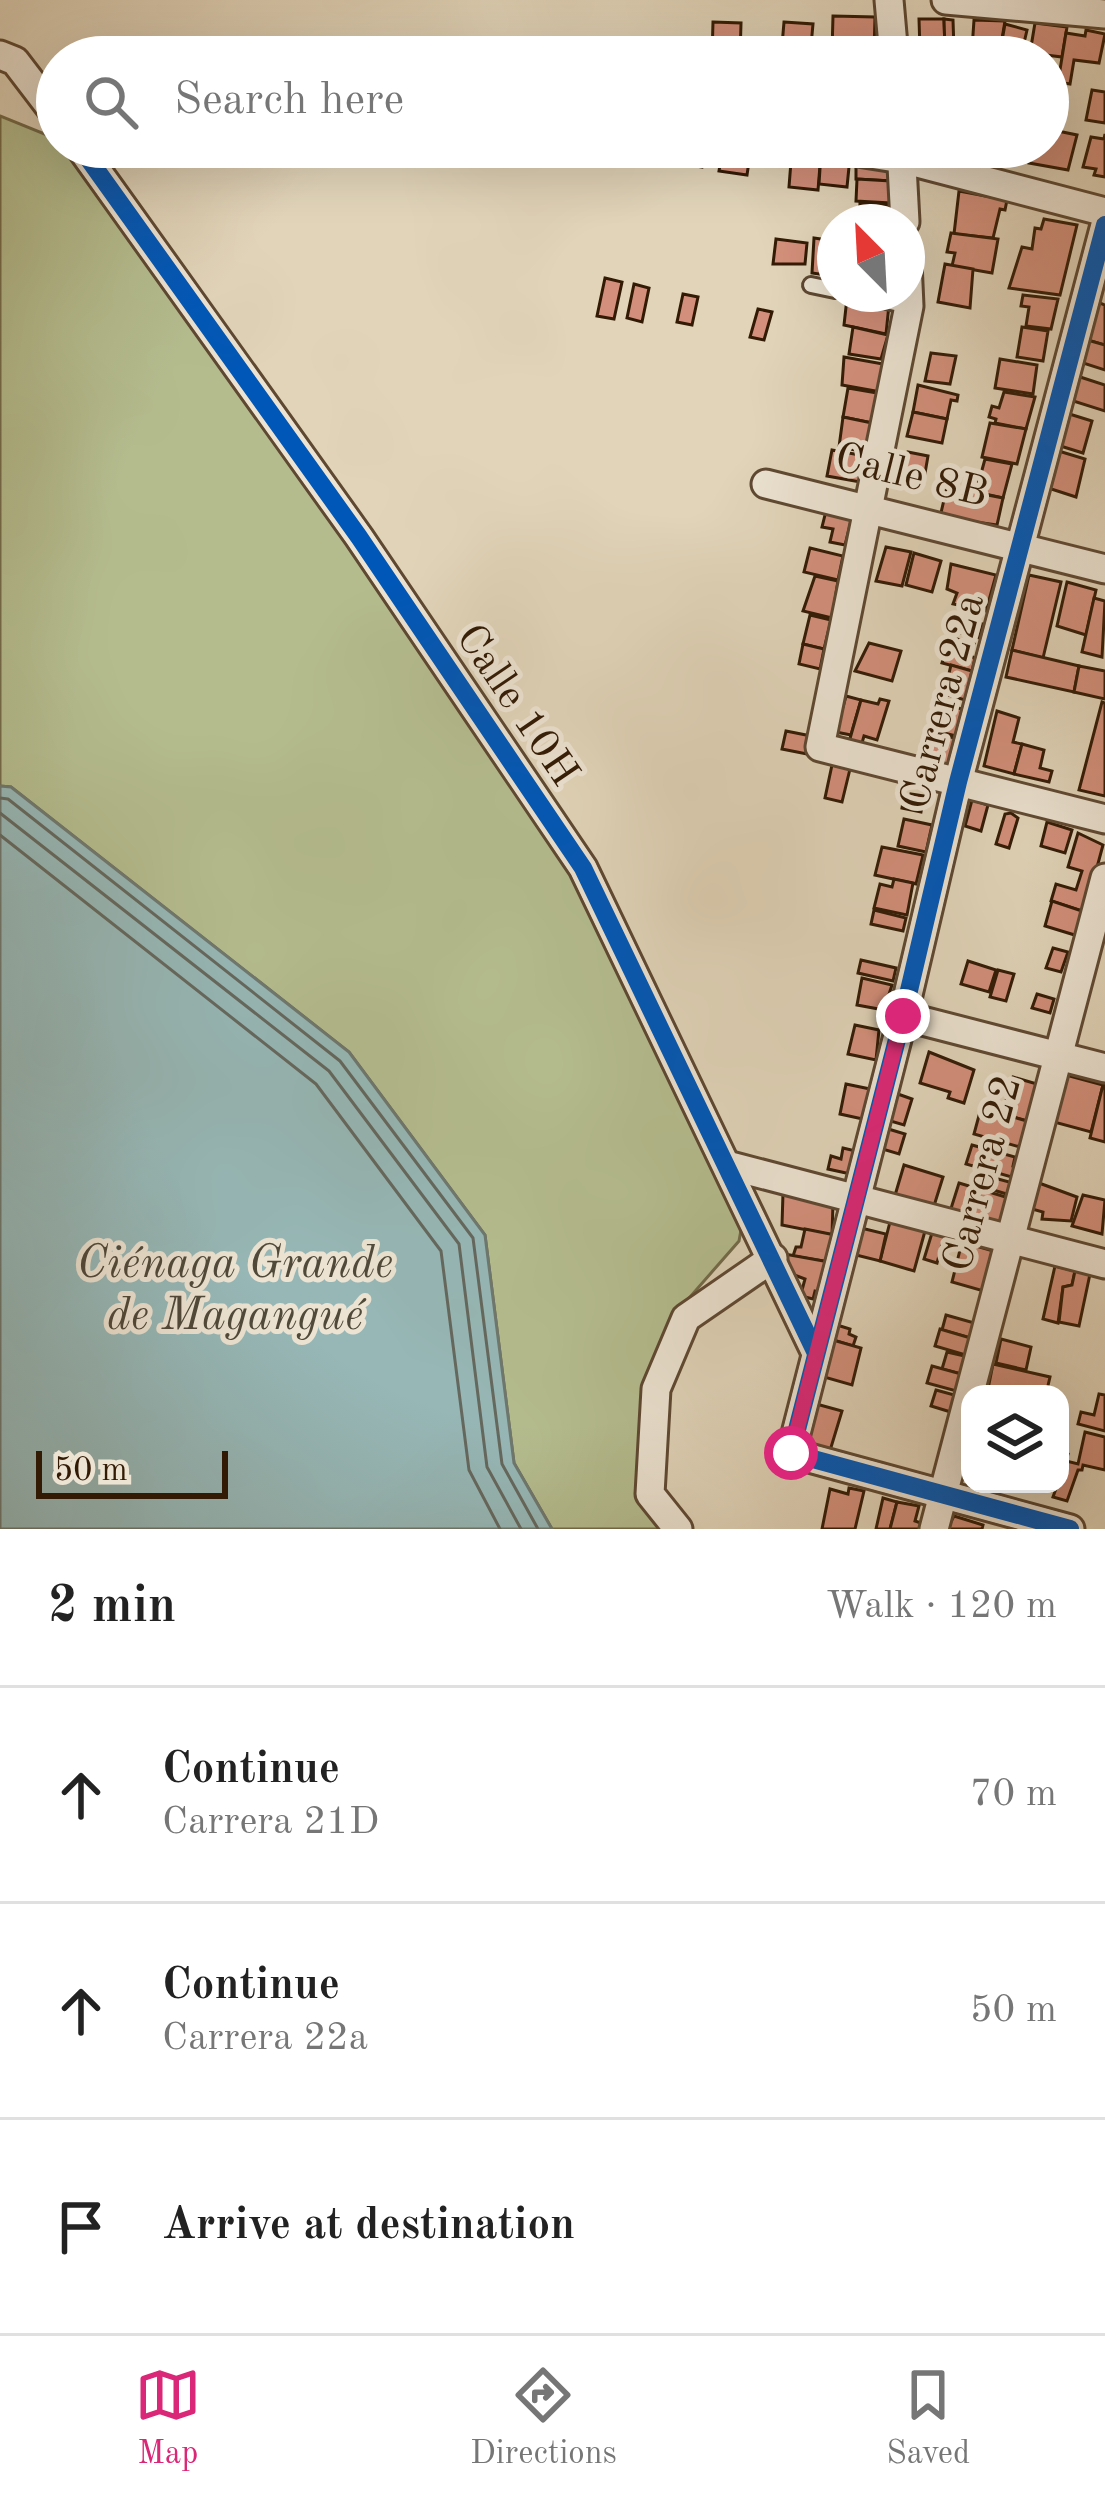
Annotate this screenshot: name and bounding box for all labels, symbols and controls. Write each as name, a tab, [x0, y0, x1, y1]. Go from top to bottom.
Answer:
search box	[36, 36, 1069, 168]
icon: search	[78, 69, 144, 135]
text: Search here	[174, 79, 404, 124]
north arrow	[817, 204, 925, 312]
street label: Calle 8B	[830, 438, 992, 516]
street label: Carrera 22a	[895, 589, 993, 815]
street label: Calle 10H	[447, 618, 585, 794]
route end	[876, 989, 930, 1043]
street label: Carrera 22	[938, 1071, 1030, 1277]
water label: Ciénaga Grande de Magangué	[77, 1242, 393, 1340]
map controls	[961, 1385, 1069, 1493]
button: layers	[961, 1385, 1069, 1493]
route start	[764, 1426, 818, 1480]
scale bar	[36, 1445, 228, 1498]
text: 50 m	[54, 1455, 128, 1488]
text: 2 min	[48, 1582, 176, 1633]
text: Walk · 120 m	[826, 1587, 1057, 1626]
text: Continue	[162, 1748, 340, 1793]
icon: ahead	[48, 1762, 114, 1828]
text: 70 m	[970, 1775, 1057, 1814]
text: Carrera 21D	[162, 1803, 379, 1842]
text: Continue	[162, 1964, 340, 2009]
icon: ahead	[48, 1978, 114, 2044]
text: 50 m	[970, 1991, 1057, 2030]
text: Carrera 22a	[162, 2019, 368, 2058]
icon: arrive	[48, 2194, 114, 2260]
text: Arrive at destination	[162, 2204, 575, 2249]
tab: Map	[135, 2362, 201, 2475]
tab: Directions	[470, 2362, 617, 2475]
tab: Saved	[886, 2362, 970, 2475]

